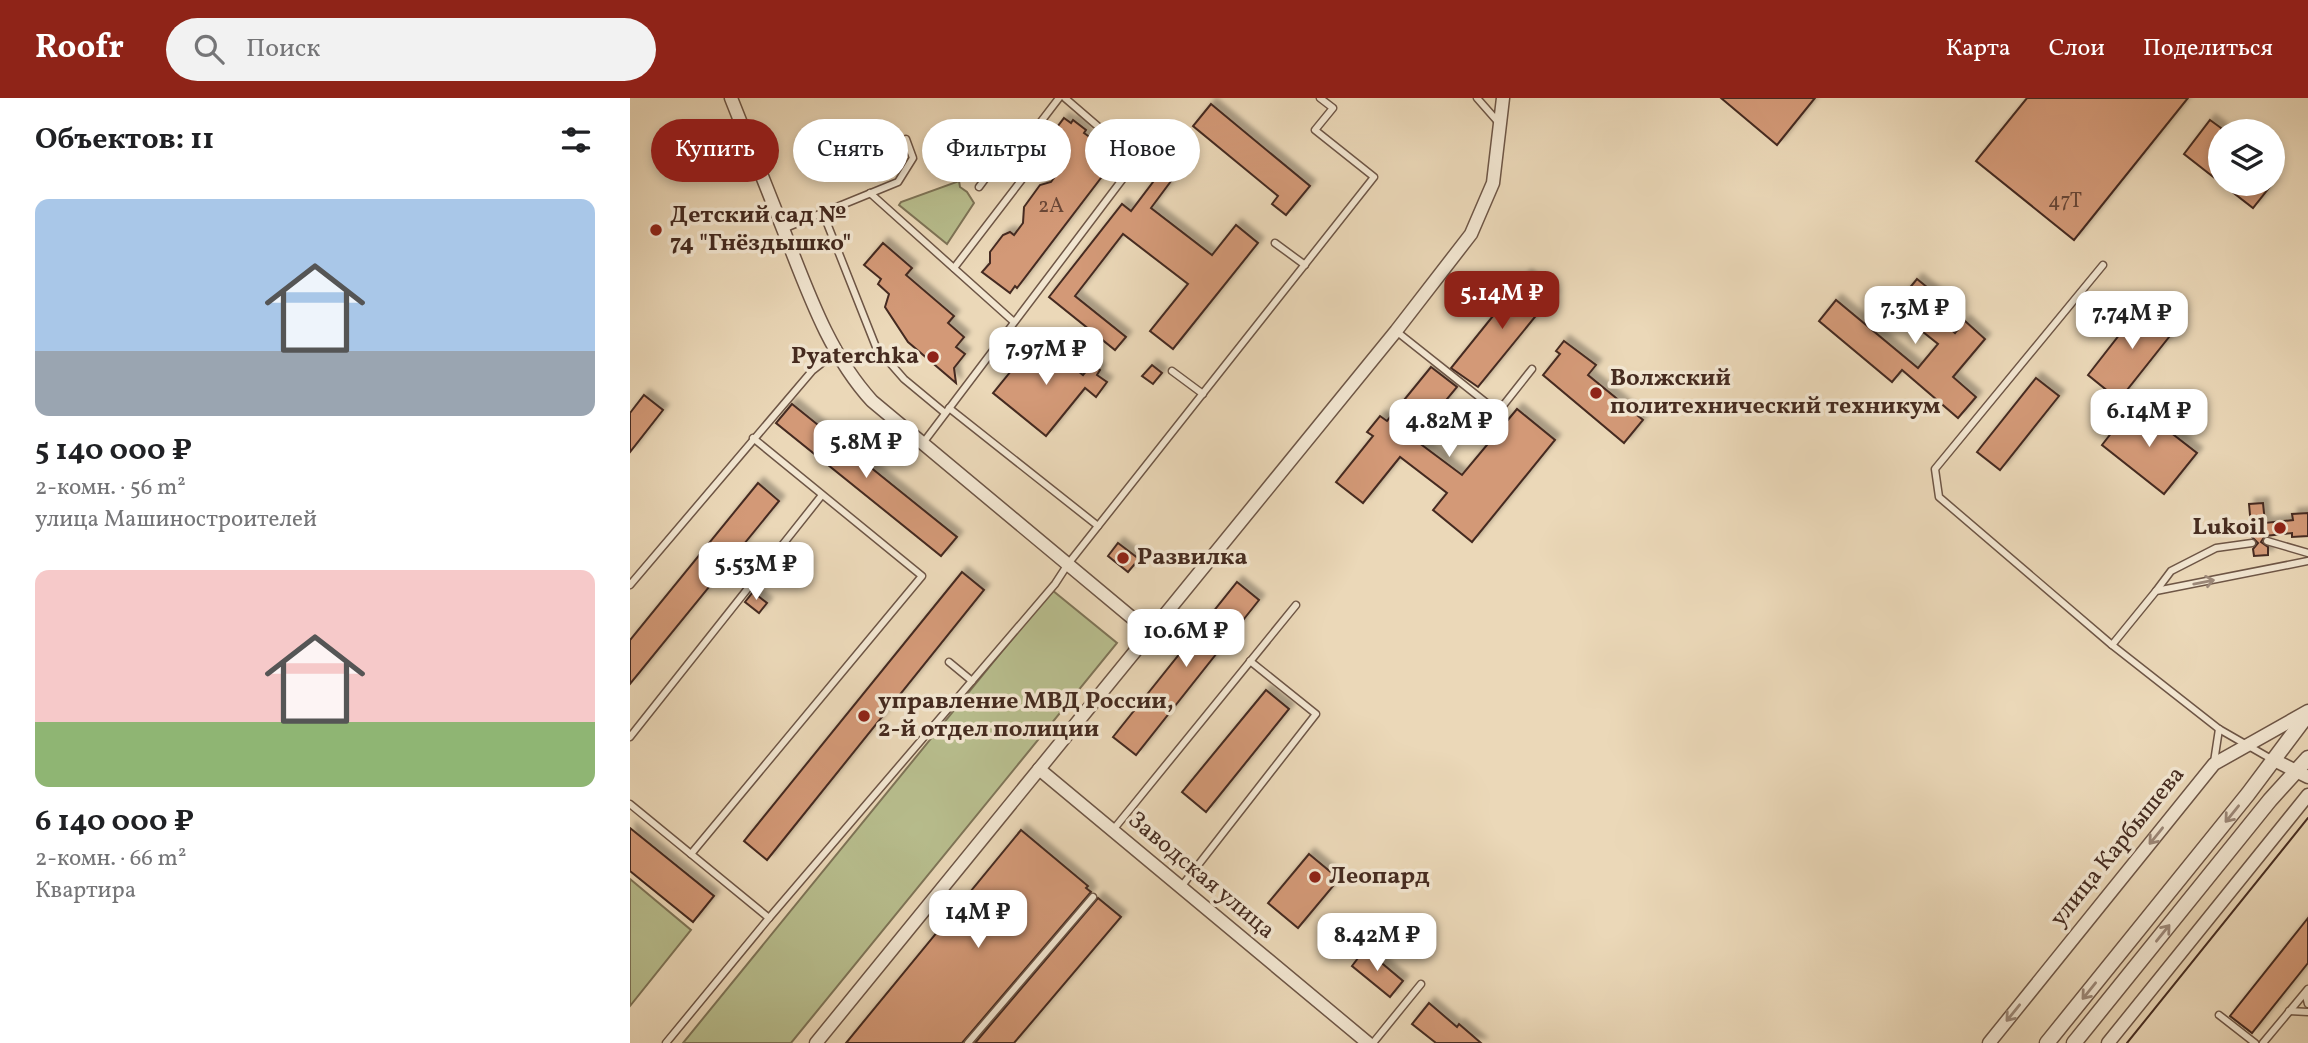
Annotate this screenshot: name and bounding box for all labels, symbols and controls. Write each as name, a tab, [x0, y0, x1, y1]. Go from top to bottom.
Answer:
search box	[166, 18, 656, 81]
text: Roofr	[35, 26, 124, 72]
icon: search	[190, 30, 228, 68]
text: Поиск	[246, 31, 320, 67]
text: Карта	[1946, 32, 2011, 66]
text: Слои	[2049, 32, 2105, 66]
text: Поделиться	[2143, 32, 2273, 66]
text: Объектов: 11	[35, 119, 214, 161]
chip: Купить	[651, 119, 779, 182]
chip: Снять	[793, 119, 908, 182]
chip: Фильтры	[922, 119, 1071, 182]
chip: Новое	[1085, 119, 1200, 182]
map controls	[2208, 119, 2285, 196]
button: layers	[2208, 119, 2285, 196]
icon: filters	[557, 121, 595, 159]
house number: 47Т	[2048, 187, 2082, 216]
house number: 2А	[1038, 192, 1064, 221]
place label: Детский сад № 74 "Гнёздышко"	[670, 199, 851, 261]
marker: Детский сад № 74 "Гнёздышко"	[648, 222, 664, 238]
icon: home	[252, 245, 378, 371]
pin: 5.14M ₽	[1437, 272, 1567, 331]
text: 5.14M ₽	[1460, 278, 1544, 310]
pin: 7.3M ₽	[1858, 286, 1972, 346]
pin: 7.74M ₽	[2067, 292, 2197, 351]
text: 7.3M ₽	[1880, 293, 1950, 325]
text: 7.74M ₽	[2092, 298, 2172, 330]
pin: 7.97M ₽	[981, 328, 1111, 387]
text: 7.97M ₽	[1005, 334, 1087, 366]
place label: Pyaterchka	[791, 340, 919, 374]
marker: Pyaterchka	[925, 349, 941, 365]
place label: Волжский политехнический техникум	[1610, 362, 1941, 424]
marker: Волжский политехнический техникум	[1588, 385, 1604, 401]
pin: 6.14M ₽	[2084, 390, 2214, 449]
text: 6.14M ₽	[2107, 396, 2191, 428]
pin: 4.82M ₽	[1384, 400, 1514, 459]
text: 4.82M ₽	[1405, 406, 1493, 438]
pin: 5.8M ₽	[809, 420, 923, 480]
text: 5.8M ₽	[830, 427, 902, 459]
text: 5 140 000 ₽	[35, 430, 192, 472]
text: 2-комн. · 56 m²	[35, 472, 186, 504]
text: улица Машиностроителей	[35, 504, 317, 536]
place label: Lukoil	[2192, 511, 2266, 545]
marker: Lukoil	[2272, 520, 2288, 536]
place label: Развилка	[1137, 541, 1248, 575]
pin: 5.53M ₽	[691, 542, 821, 602]
text: 5.53M ₽	[715, 549, 797, 581]
marker: Развилка	[1115, 550, 1131, 566]
one-way arrow	[2192, 574, 2215, 588]
pin: 10.6M ₽	[1121, 610, 1251, 669]
icon: home	[252, 616, 378, 742]
text: 10.6M ₽	[1143, 616, 1229, 648]
place label: управление МВД России, 2-й отдел полиции	[878, 685, 1174, 747]
marker: управление МВД России, 2-й отдел полиции	[856, 708, 872, 724]
street label: улица Карбышева	[2043, 759, 2193, 935]
text: 6 140 000 ₽	[35, 801, 194, 843]
street label: Заводская улица	[1120, 804, 1282, 948]
one-way arrow	[2224, 804, 2239, 823]
one-way arrow	[2148, 827, 2163, 845]
text: 2-комн. · 66 m²	[35, 843, 186, 875]
place label: Леопард	[1329, 860, 1430, 894]
marker: Леопард	[1307, 869, 1323, 885]
text: Квартира	[35, 875, 136, 907]
pin: 14M ₽	[929, 890, 1027, 950]
text: 14M ₽	[945, 897, 1011, 929]
pin: 8.42M ₽	[1312, 914, 1442, 973]
text: 8.42M ₽	[1333, 920, 1421, 952]
one-way arrow	[2156, 924, 2171, 942]
one-way arrow	[2081, 982, 2096, 1000]
one-way arrow	[2005, 1004, 2020, 1022]

